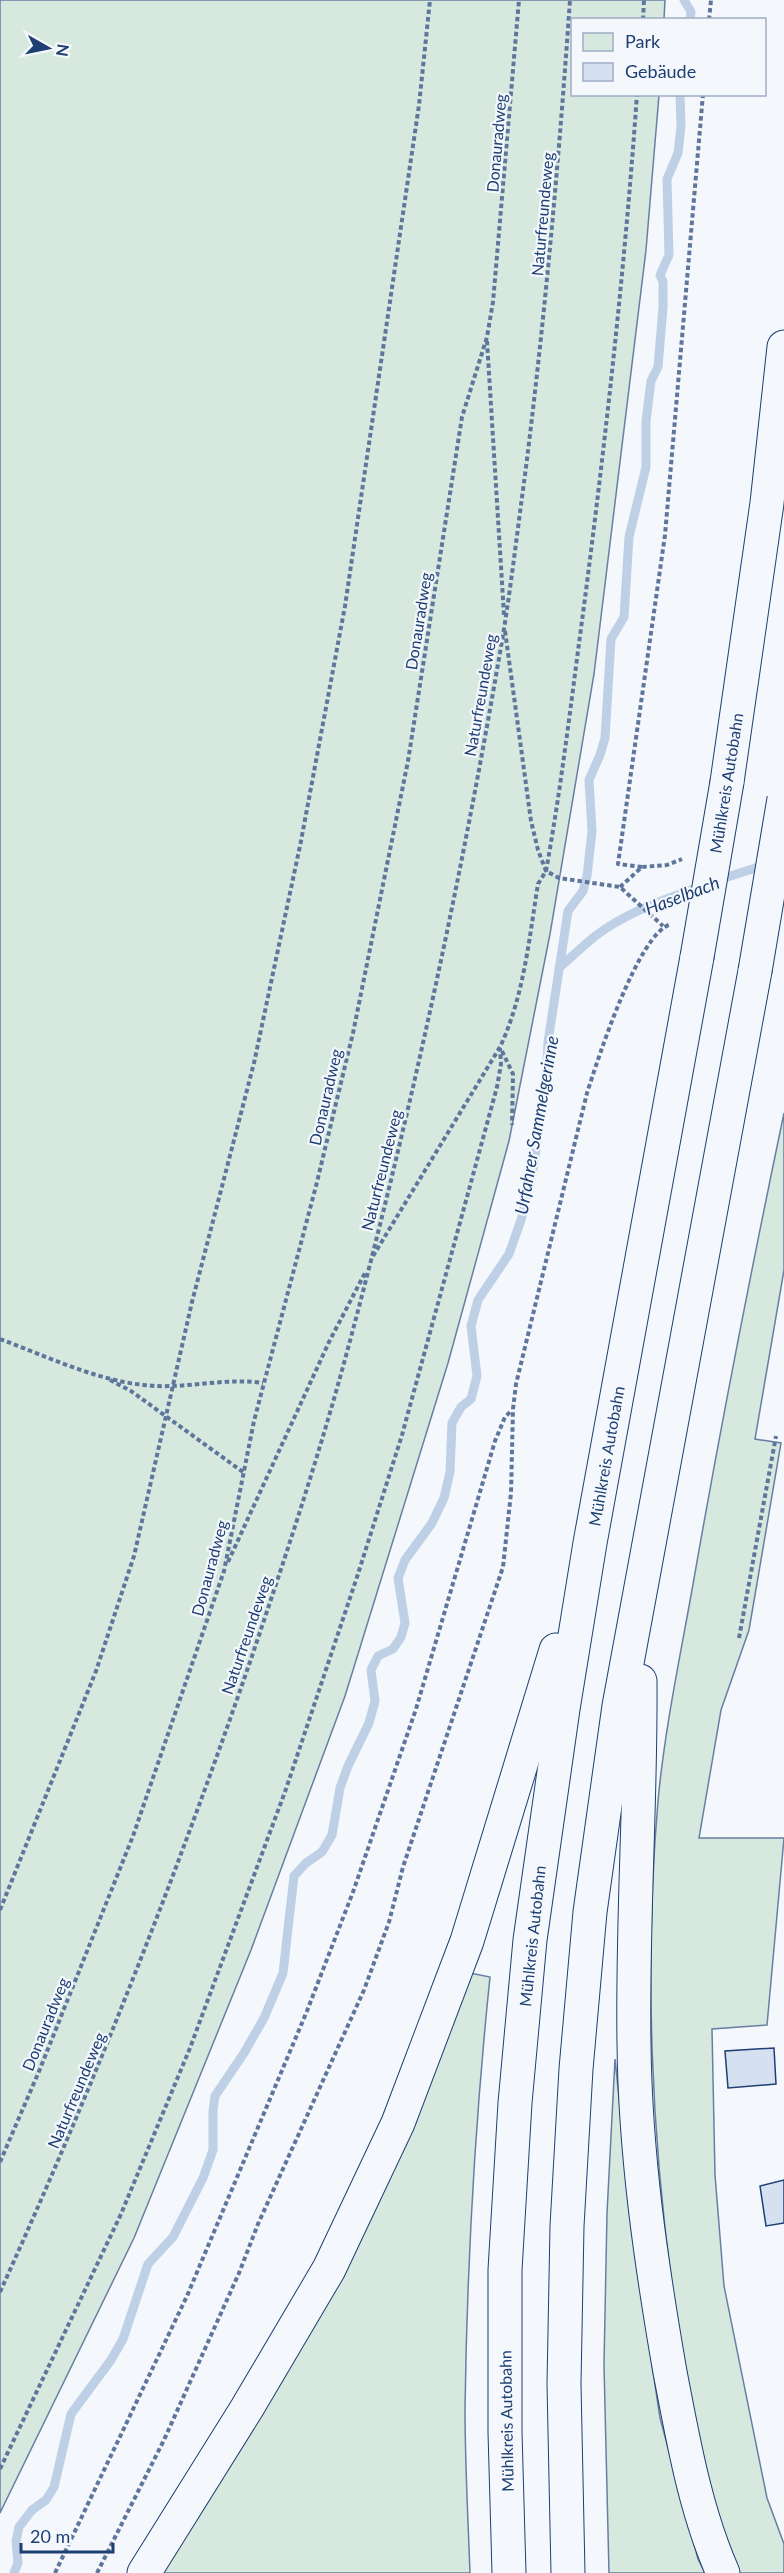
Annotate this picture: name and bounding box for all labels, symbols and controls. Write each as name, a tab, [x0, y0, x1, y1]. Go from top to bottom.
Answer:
north arrow	[18, 18, 78, 78]
legend	[571, 18, 766, 96]
text: Park	[625, 30, 661, 52]
text: N	[53, 43, 74, 58]
text: Gebäude	[625, 60, 696, 82]
street label: Donauradweg	[482, 93, 510, 193]
street label: Naturfreundeweg	[527, 151, 557, 277]
street label: Donauradweg	[401, 571, 435, 671]
street label: Naturfreundeweg	[460, 632, 500, 758]
street label: Mühlkreis Autobahn	[706, 711, 746, 855]
water label: Haselbach	[642, 871, 722, 919]
water label: Urfahrer Sammelgerinne	[509, 1034, 563, 1216]
street label: Donauradweg	[305, 1047, 345, 1147]
street label: Naturfreundeweg	[357, 1107, 405, 1233]
street label: Mühlkreis Autobahn	[584, 1385, 628, 1527]
street label: Donauradweg	[187, 1518, 231, 1618]
street label: Naturfreundeweg	[217, 1573, 275, 1697]
street label: Mühlkreis Autobahn	[515, 1864, 549, 2008]
street label: Donauradweg	[18, 1975, 72, 2073]
street label: Naturfreundeweg	[43, 2029, 109, 2151]
street label: Mühlkreis Autobahn	[495, 2350, 517, 2492]
scale bar	[21, 2516, 112, 2554]
text: 20 m	[30, 2525, 70, 2547]

